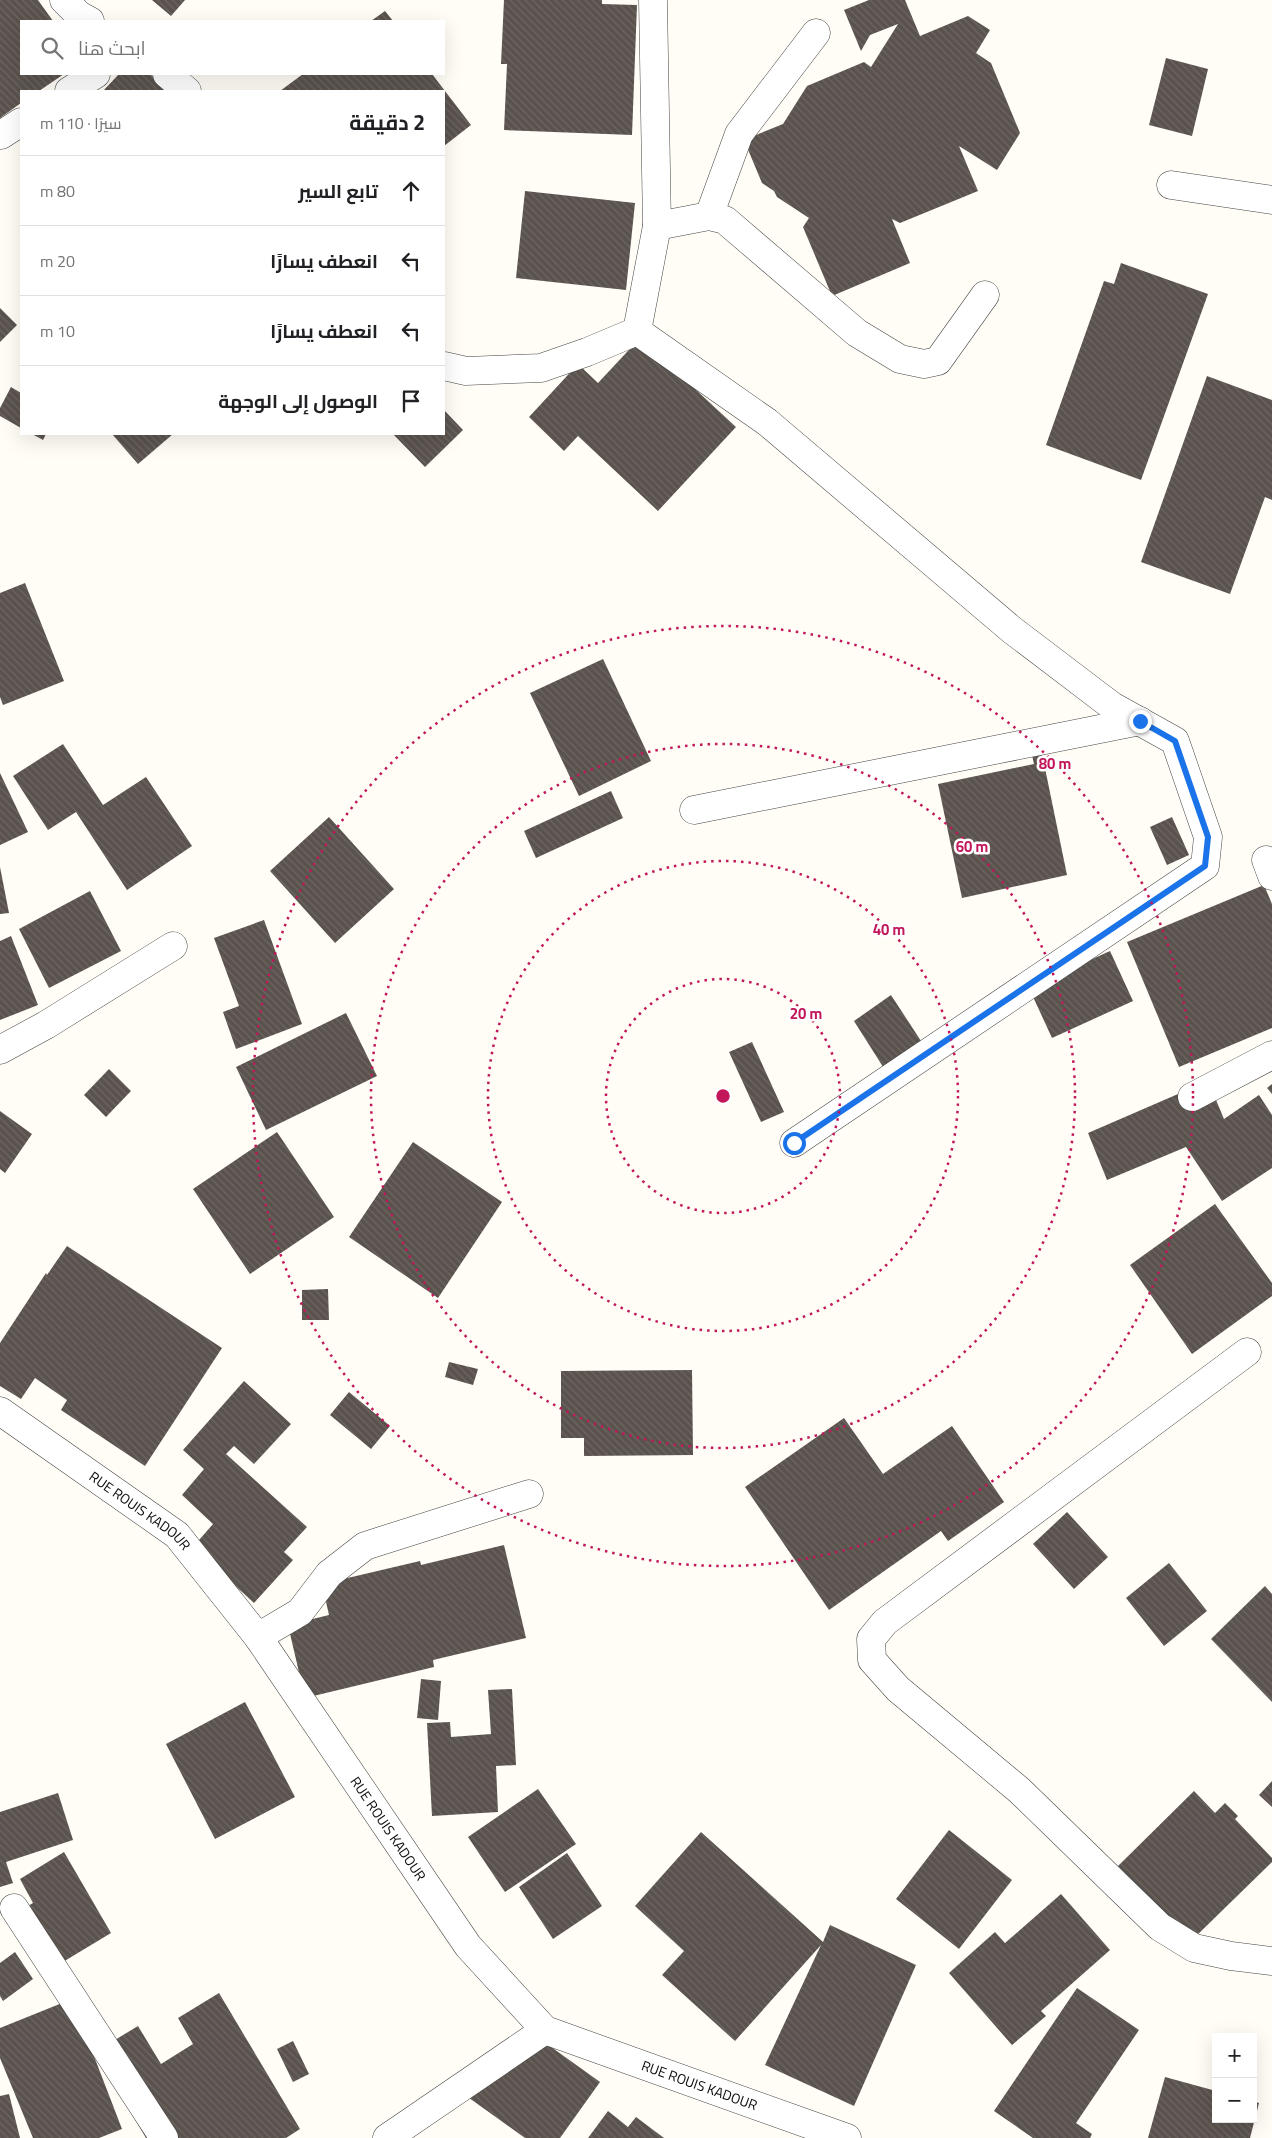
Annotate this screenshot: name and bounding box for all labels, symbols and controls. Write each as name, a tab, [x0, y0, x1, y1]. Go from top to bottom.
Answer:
search box	[20, 20, 445, 75]
text: ابحث هنا	[78, 30, 146, 66]
icon: search	[38, 34, 66, 62]
text: 2 دقيقة	[349, 103, 425, 142]
text: سيرًا · 110 m	[40, 108, 121, 138]
text: تابع السير	[298, 173, 378, 209]
text: 80 m	[40, 176, 75, 206]
icon: ahead	[397, 177, 425, 205]
text: انعطف يسارًا	[270, 243, 378, 279]
text: 20 m	[40, 246, 75, 276]
icon: left	[397, 247, 425, 275]
text: انعطف يسارًا	[270, 313, 378, 349]
text: 10 m	[40, 316, 75, 346]
icon: left	[397, 317, 425, 345]
text: الوصول إلى الوجهة	[218, 383, 378, 419]
icon: arrive	[397, 387, 425, 415]
route end	[1129, 710, 1152, 733]
text: 80 m	[1039, 749, 1071, 778]
text: 60 m	[956, 832, 988, 861]
text: 40 m	[873, 915, 905, 944]
text: 20 m	[790, 999, 822, 1028]
centre of rings	[714, 1087, 732, 1105]
route start	[783, 1132, 806, 1155]
street label: RUE ROUIS KADOUR	[84, 1464, 198, 1556]
street label: RUE ROUIS KADOUR	[343, 1771, 433, 1886]
map controls	[1212, 2033, 1257, 2123]
button: +	[1212, 2033, 1257, 2078]
street label: RUE ROUIS KADOUR	[638, 2052, 761, 2118]
button: −	[1212, 2078, 1257, 2123]

